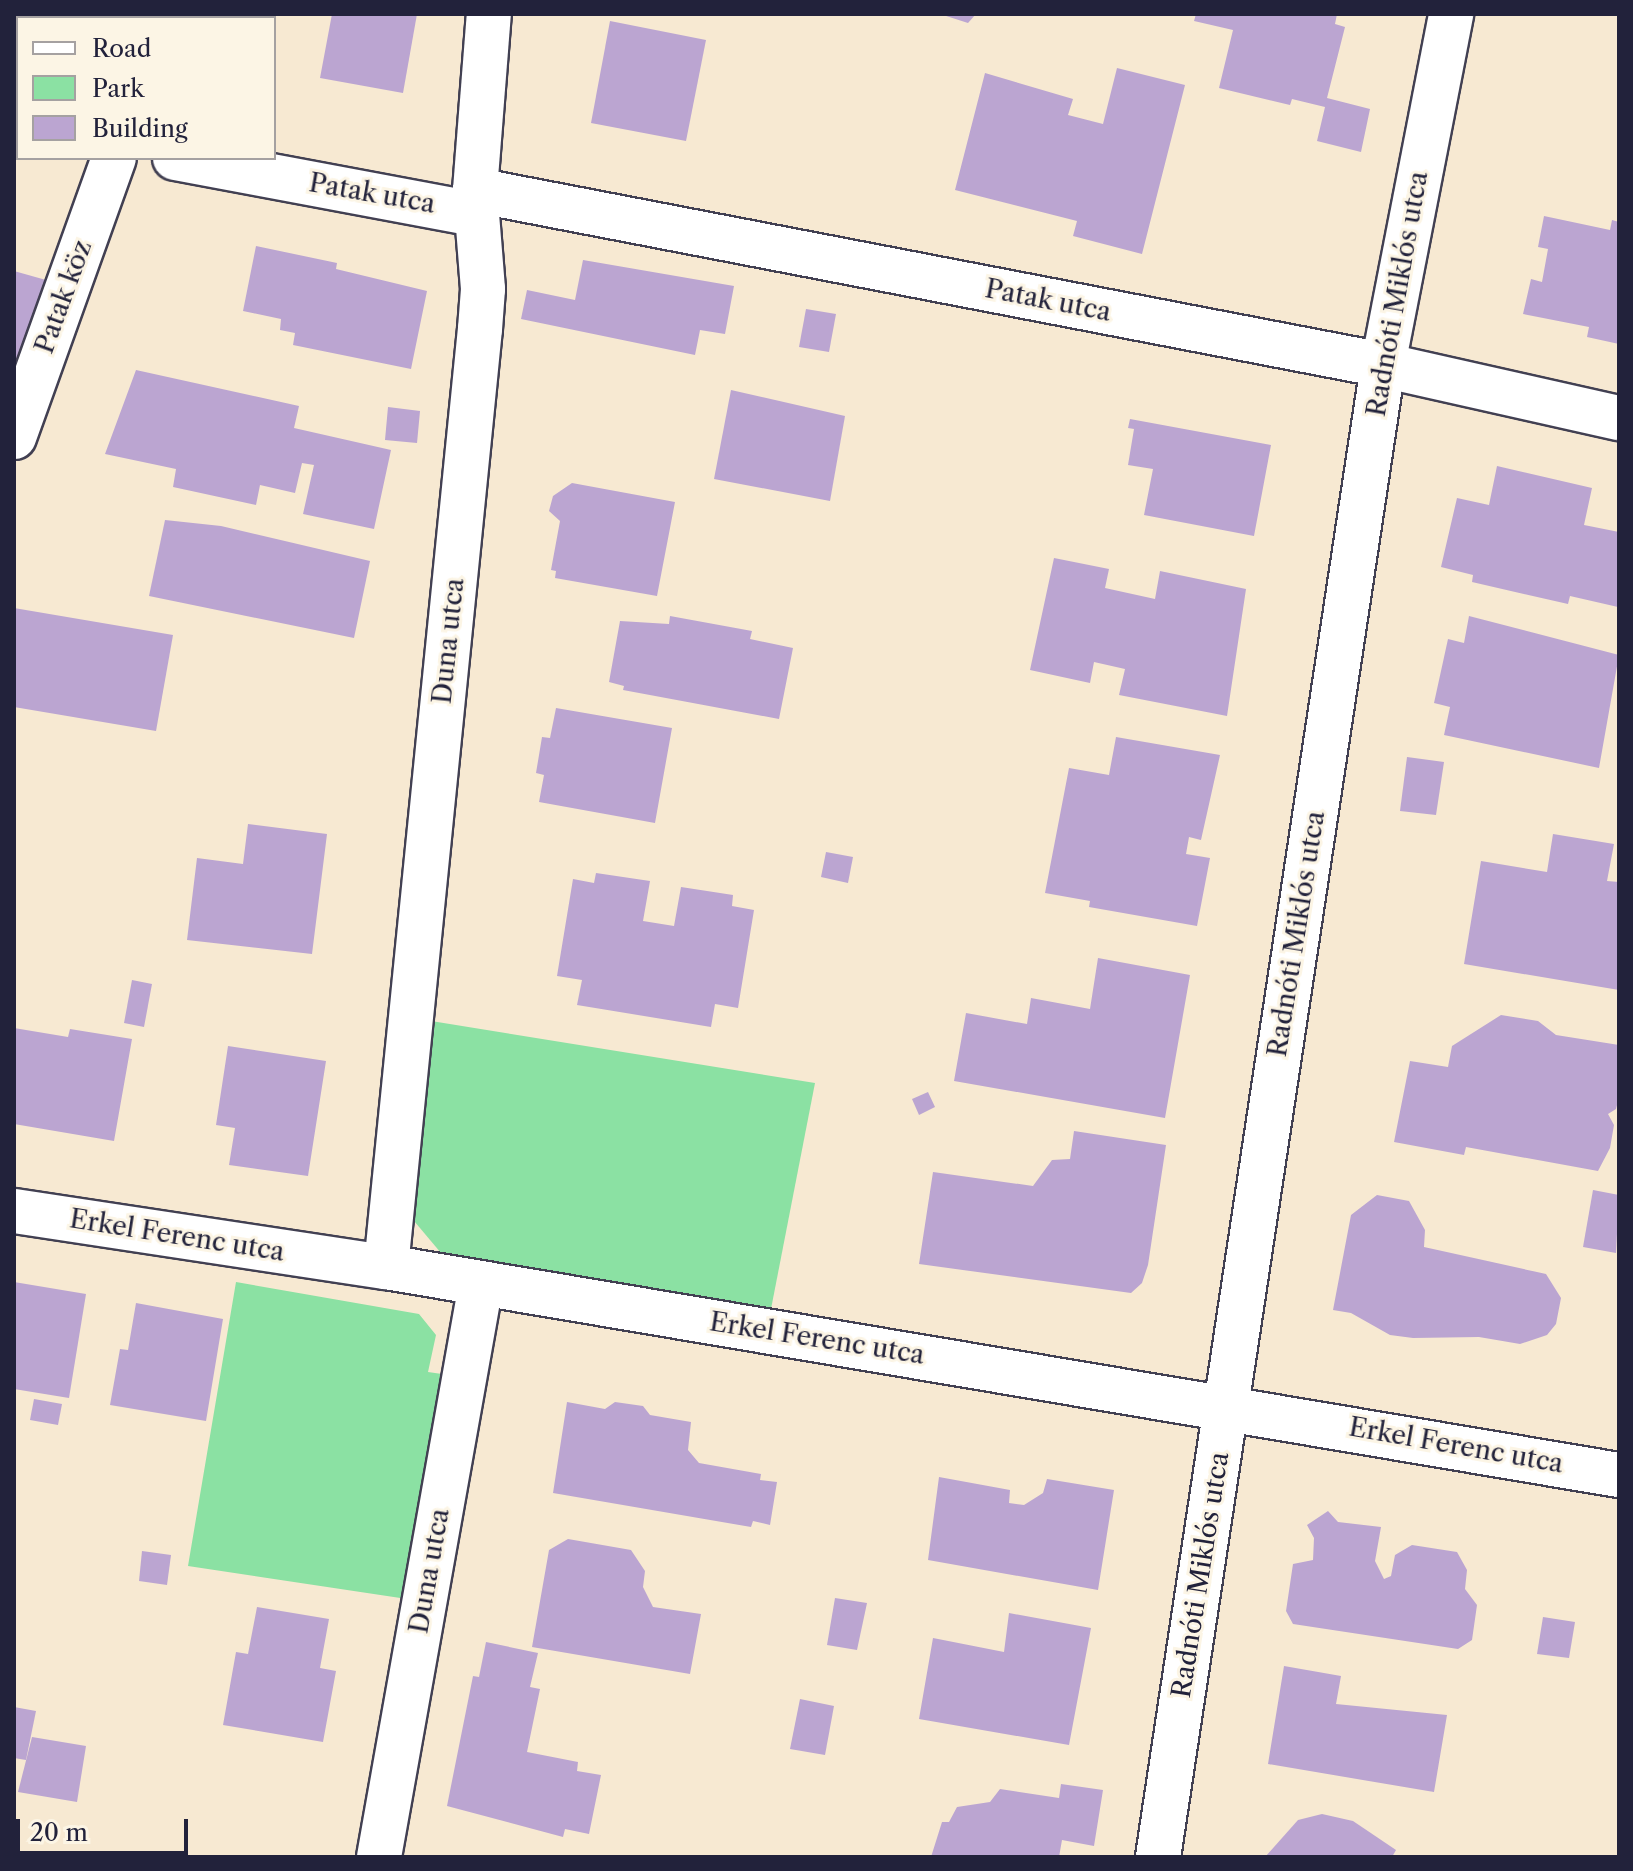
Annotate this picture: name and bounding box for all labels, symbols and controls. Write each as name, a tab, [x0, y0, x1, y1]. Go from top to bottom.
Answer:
legend	[16, 16, 276, 160]
text: Road	[92, 34, 151, 63]
text: Park	[92, 74, 144, 103]
text: Building	[92, 114, 188, 143]
street label: Patak utca	[306, 168, 438, 220]
street label: Radnóti Miklós utca	[1361, 169, 1435, 419]
street label: Patak köz	[29, 236, 99, 358]
street label: Patak utca	[982, 273, 1114, 329]
street label: Duna utca	[427, 576, 471, 706]
street label: Radnóti Miklós utca	[1262, 809, 1332, 1059]
street label: Erkel Ferenc utca	[67, 1204, 287, 1268]
street label: Erkel Ferenc utca	[707, 1307, 927, 1371]
street label: Erkel Ferenc utca	[1346, 1412, 1566, 1480]
street label: Radnóti Miklós utca	[1166, 1450, 1236, 1700]
street label: Duna utca	[404, 1506, 456, 1636]
scale bar	[20, 1803, 192, 1853]
text: 20 m	[30, 1818, 88, 1847]

